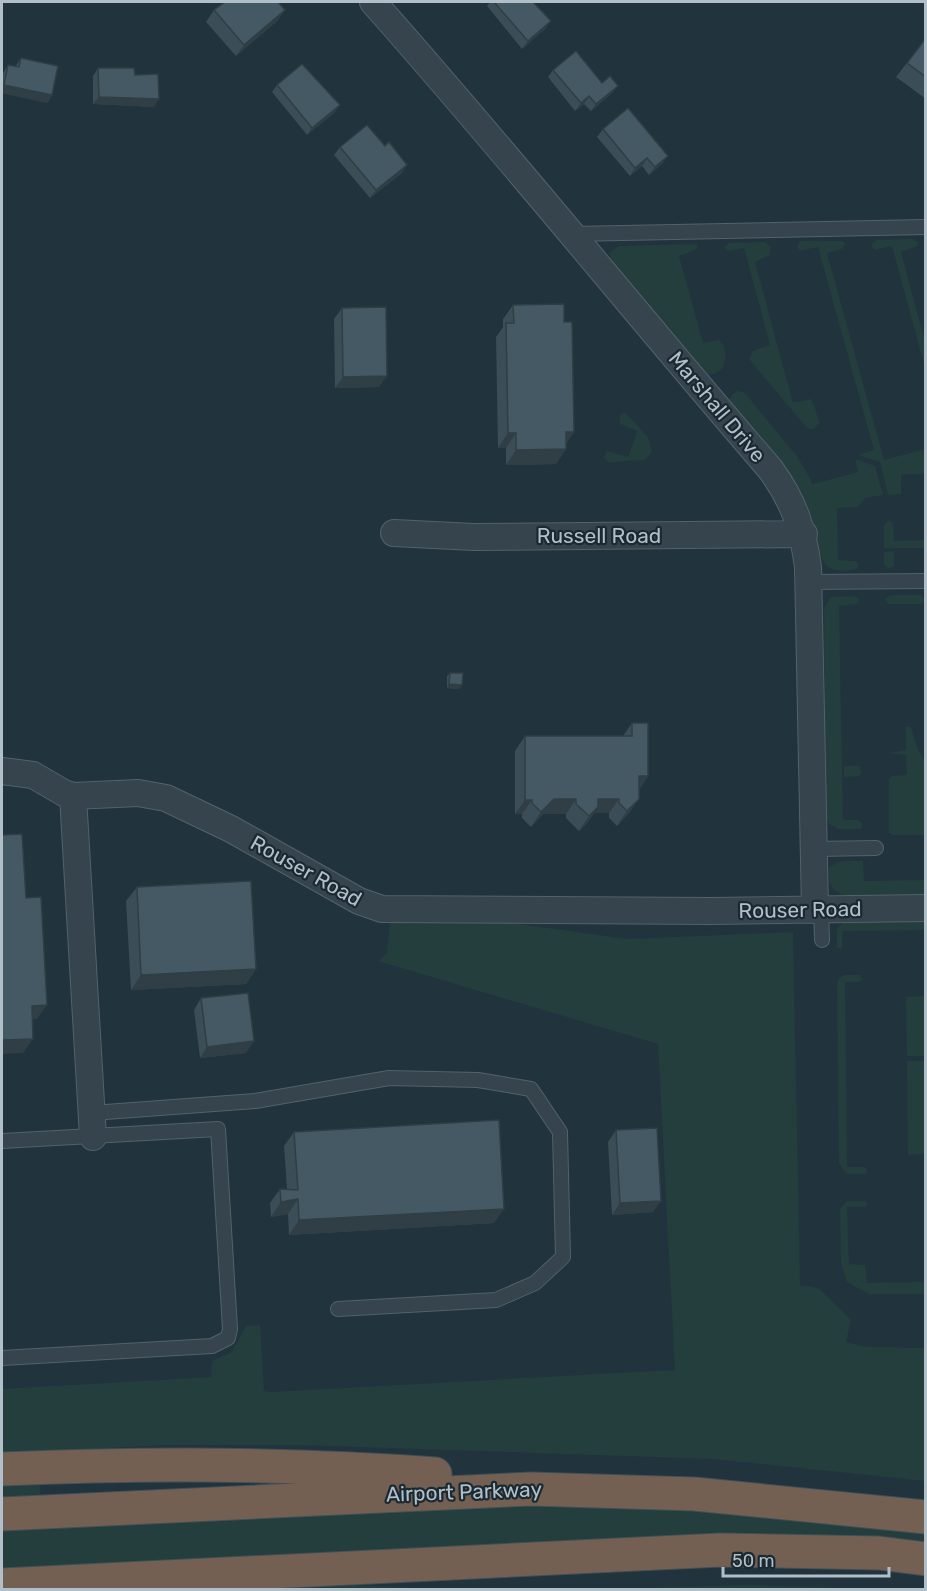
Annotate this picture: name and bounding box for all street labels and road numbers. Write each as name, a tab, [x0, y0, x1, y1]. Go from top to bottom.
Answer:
street label: Marshall Drive	[664, 346, 771, 467]
street label: Russell Road	[537, 523, 661, 548]
street label: Rouser Road	[246, 830, 366, 911]
street label: Rouser Road	[738, 896, 862, 923]
street label: Airport Parkway	[385, 1476, 543, 1507]

